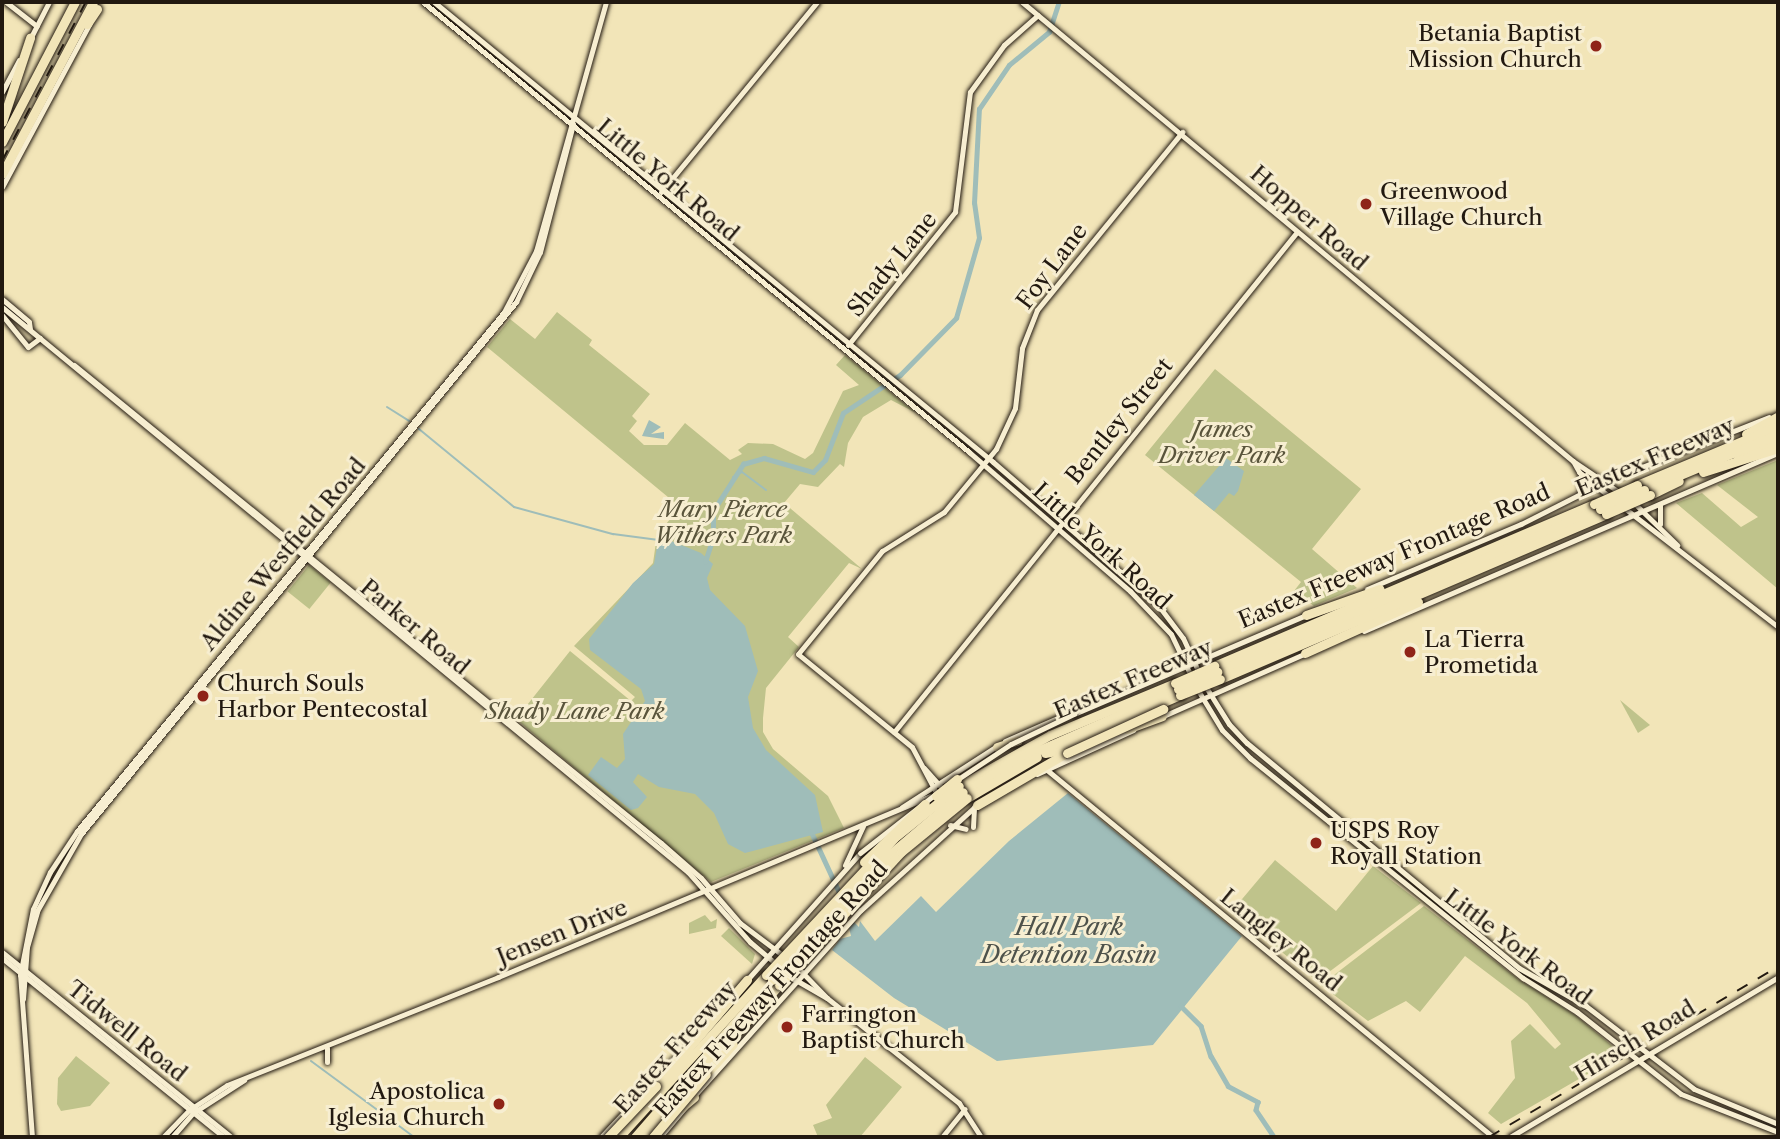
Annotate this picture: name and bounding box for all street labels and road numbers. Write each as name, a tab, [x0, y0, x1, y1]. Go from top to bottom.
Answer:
street label: Little York Road	[591, 112, 745, 248]
street label: Hopper Road	[1244, 159, 1374, 277]
street label: Shady Lane	[841, 206, 943, 322]
street label: Foy Lane	[1011, 217, 1093, 315]
street label: Bentley Street	[1060, 352, 1178, 490]
street label: Eastex Freeway	[1571, 411, 1739, 503]
street label: Aldine Westfield Road	[194, 452, 372, 656]
street label: Little York Road	[1027, 476, 1177, 616]
street label: Eastex Freeway Frontage Road	[1234, 477, 1554, 635]
street label: Parker Road	[355, 573, 475, 681]
street label: Eastex Freeway	[1049, 633, 1217, 725]
street label: Eastex Freeway Frontage Road	[648, 855, 894, 1123]
street label: Langley Road	[1215, 882, 1347, 998]
street label: Little York Road	[1439, 882, 1597, 1012]
street label: Jensen Drive	[493, 893, 631, 971]
street label: Tidwell Road	[62, 974, 192, 1088]
street label: Eastex Freeway	[608, 975, 742, 1119]
street label: Hirsch Road	[1570, 994, 1700, 1088]

